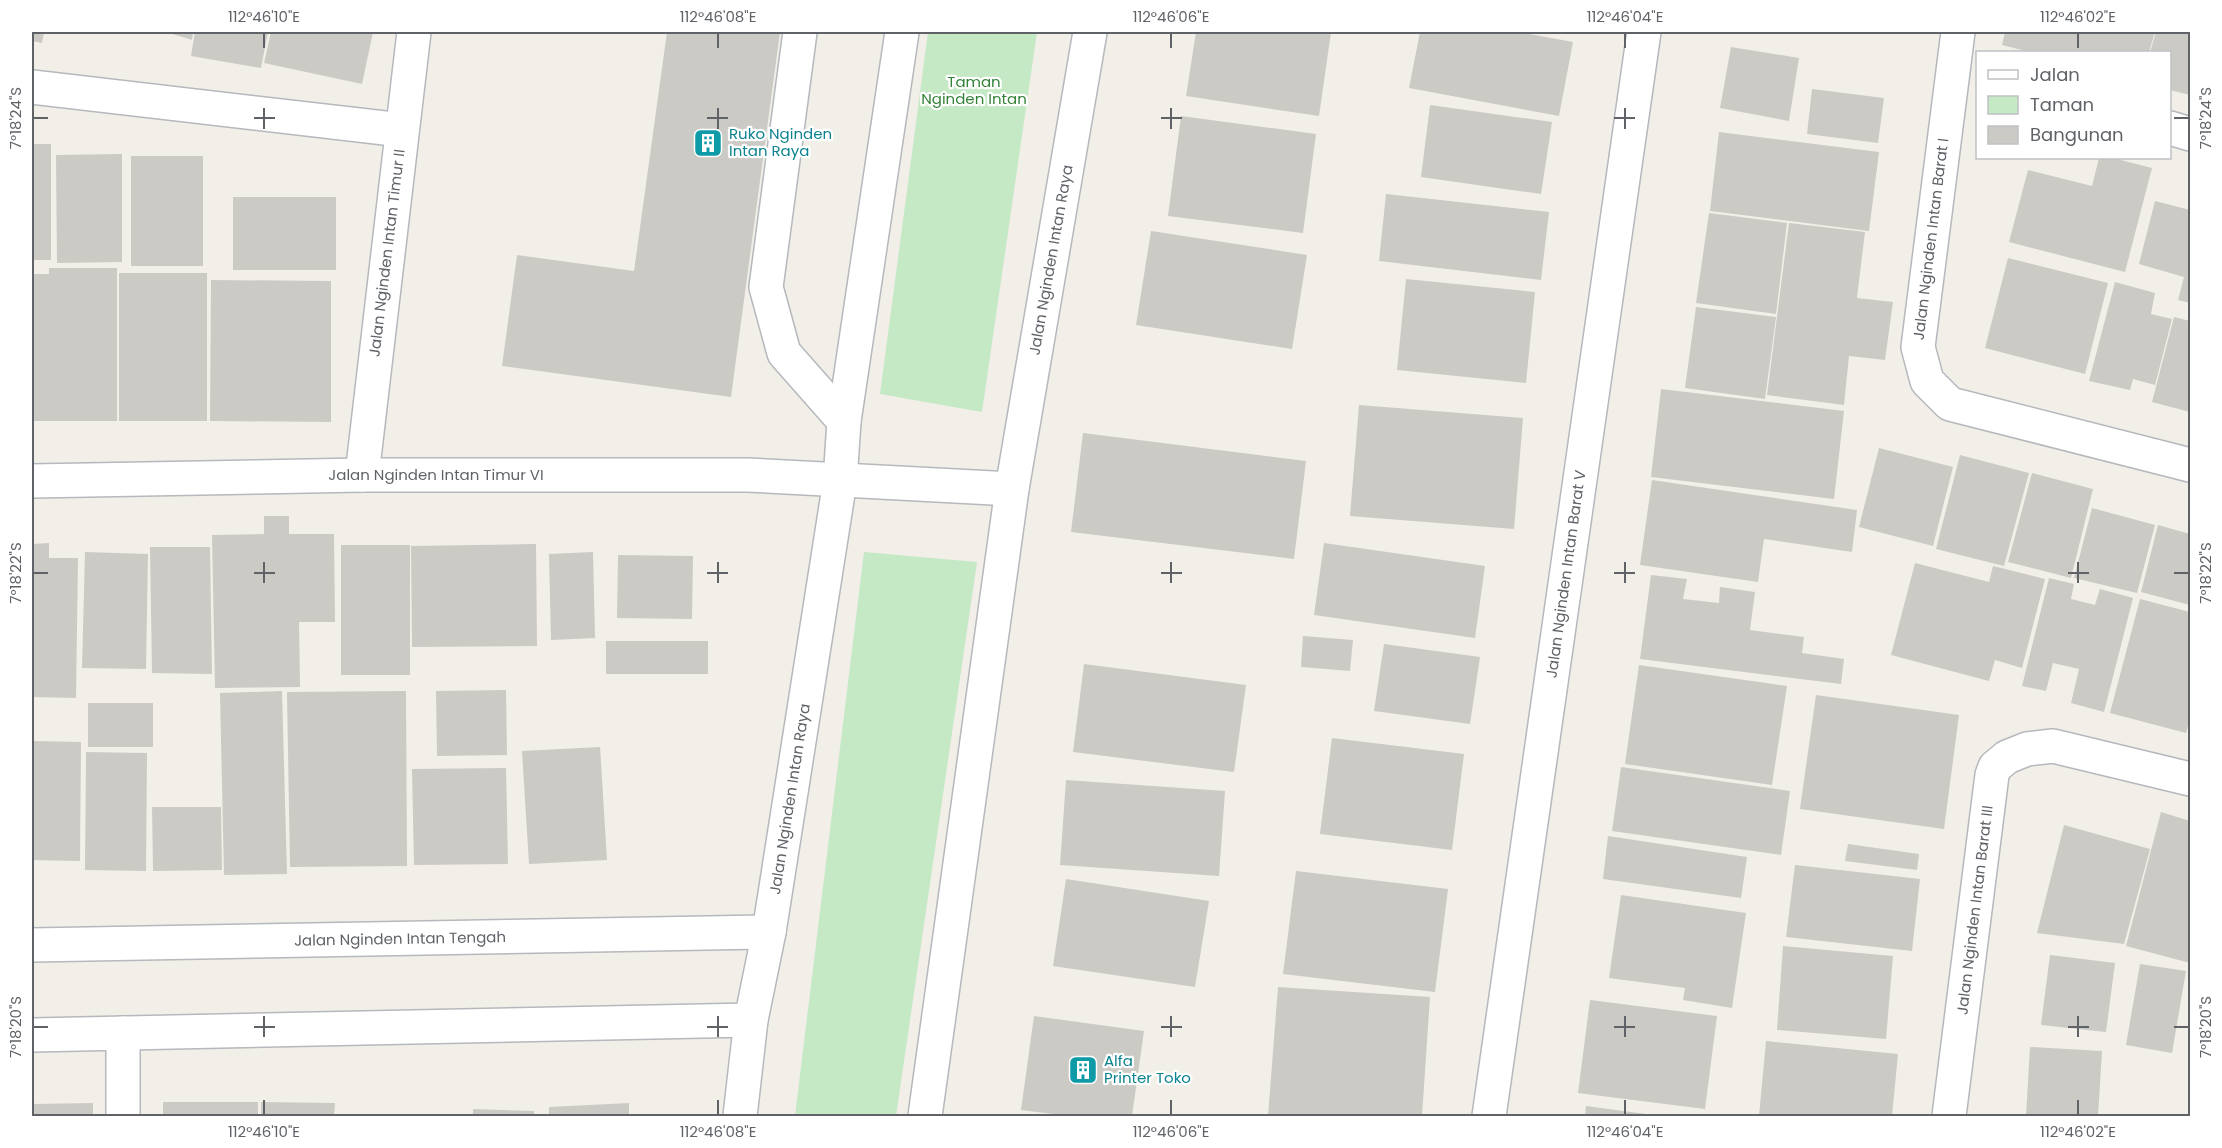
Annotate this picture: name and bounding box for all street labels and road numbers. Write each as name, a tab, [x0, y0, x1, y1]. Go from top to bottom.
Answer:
street label: Jalan Nginden Intan Barat I	[1908, 137, 1953, 341]
street label: Jalan Nginden Intan Timur II	[363, 148, 410, 358]
street label: Jalan Nginden Intan Raya	[1023, 163, 1078, 357]
street label: Jalan Nginden Intan Timur VI	[328, 464, 544, 485]
street label: Jalan Nginden Intan Barat V	[1541, 469, 1590, 679]
street label: Jalan Nginden Intan Raya	[764, 702, 815, 896]
street label: Jalan Nginden Intan Barat III	[1951, 804, 1998, 1016]
street label: Jalan Nginden Intan Tengah	[294, 926, 506, 951]

